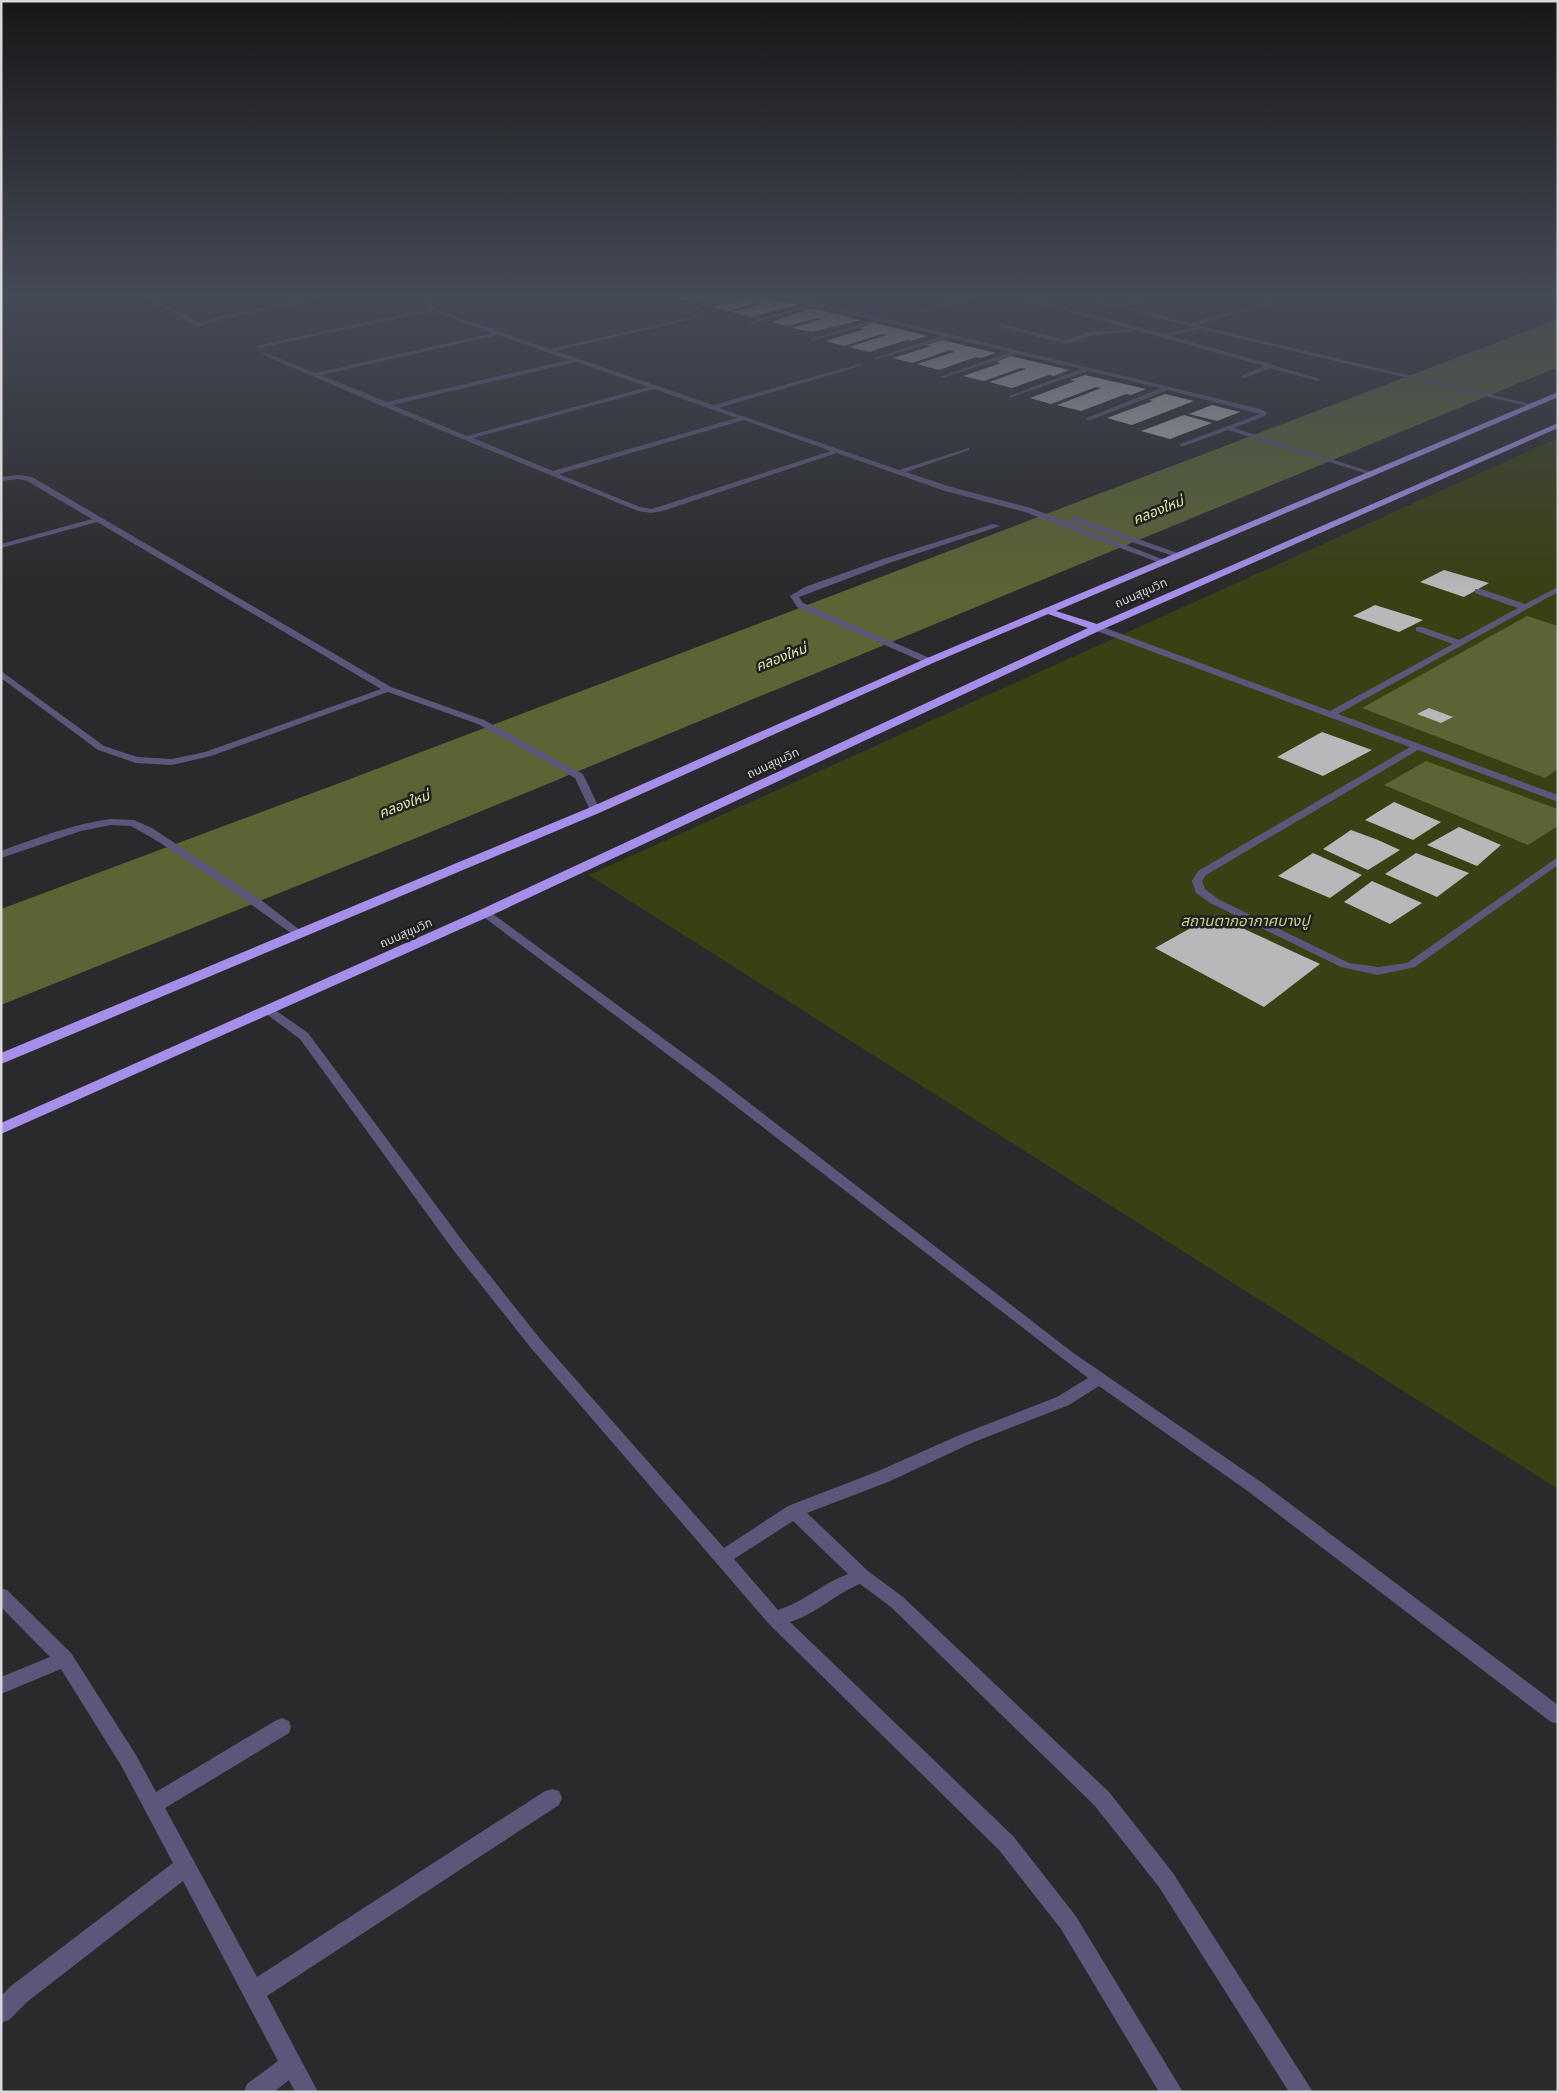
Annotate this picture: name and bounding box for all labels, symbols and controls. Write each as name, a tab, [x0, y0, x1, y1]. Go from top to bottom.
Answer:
water label: คลองใหม่	[1130, 491, 1188, 528]
street label: ถนนสุขุมวิท	[1112, 574, 1169, 611]
water label: คลองใหม่	[753, 638, 811, 675]
street label: ถนนสุขุมวิท	[744, 744, 801, 781]
water label: คลองใหม่	[376, 785, 434, 822]
park label: สถานตากอากาศบางปู	[1180, 911, 1311, 930]
street label: ถนนสุขุมวิท	[377, 914, 434, 951]

